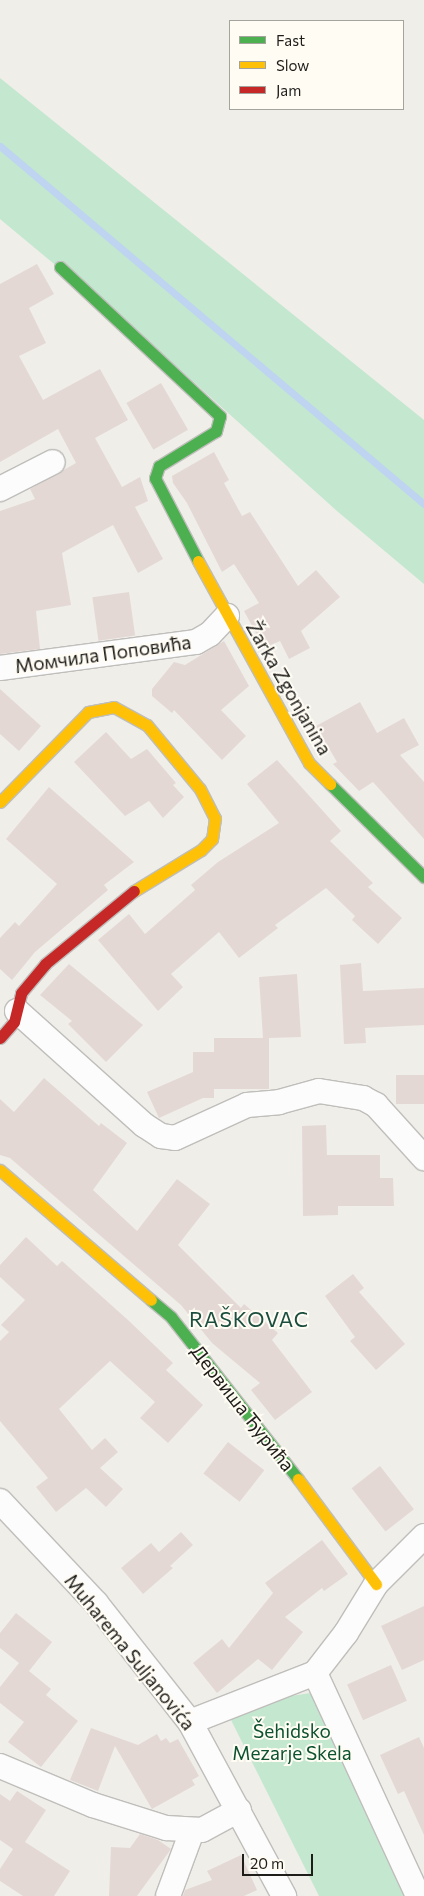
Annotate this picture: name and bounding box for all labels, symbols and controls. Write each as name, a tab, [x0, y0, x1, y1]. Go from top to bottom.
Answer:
legend	[229, 20, 404, 110]
text: Fast	[276, 31, 305, 49]
text: Slow	[276, 56, 309, 74]
text: Jam	[276, 81, 301, 99]
street label: Žarka Zgonjanina	[241, 617, 337, 759]
street label: Момчила Поповића	[13, 630, 193, 678]
district label: RAŠKOVAC	[188, 1306, 310, 1332]
street label: Дервиша Ђурића	[187, 1340, 299, 1476]
street label: Muharema Suljanovića	[60, 1569, 200, 1735]
park label: Šehidsko Mezarje Skela	[232, 1720, 352, 1764]
scale bar	[244, 1844, 315, 1876]
text: 20 m	[250, 1854, 284, 1872]

